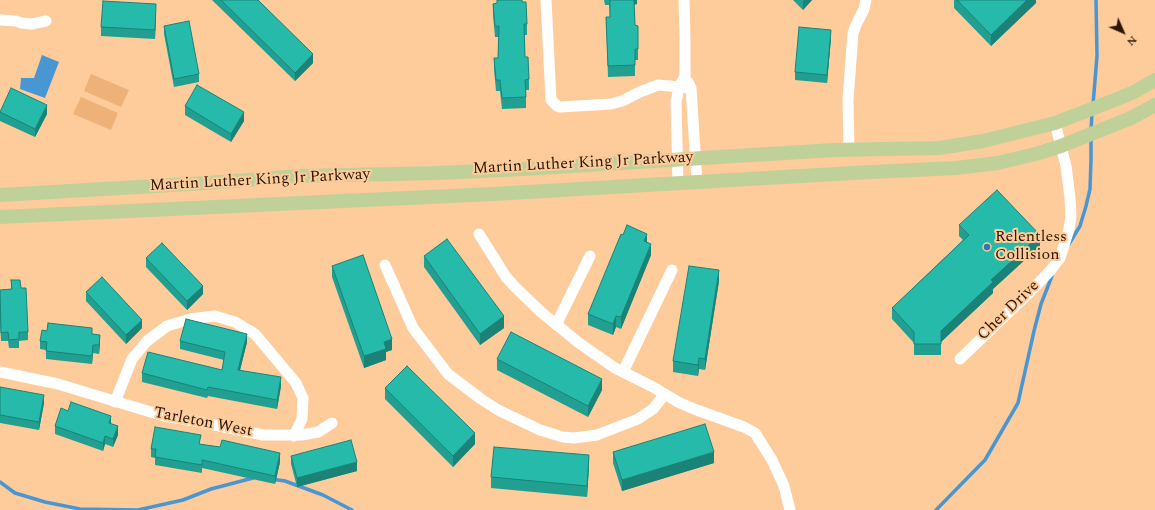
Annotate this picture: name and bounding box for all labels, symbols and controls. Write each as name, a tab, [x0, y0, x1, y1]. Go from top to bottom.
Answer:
north arrow	[1103, 12, 1143, 52]
text: N	[1123, 32, 1141, 50]
street label: Martin Luther King Jr Parkway	[472, 149, 694, 179]
street label: Martin Luther King Jr Parkway	[149, 166, 371, 196]
place label: Relentless Collision	[995, 228, 1067, 266]
marker: Relentless Collision	[982, 242, 992, 252]
street label: Cher Drive	[974, 277, 1044, 345]
street label: Tarleton West	[152, 404, 254, 442]

